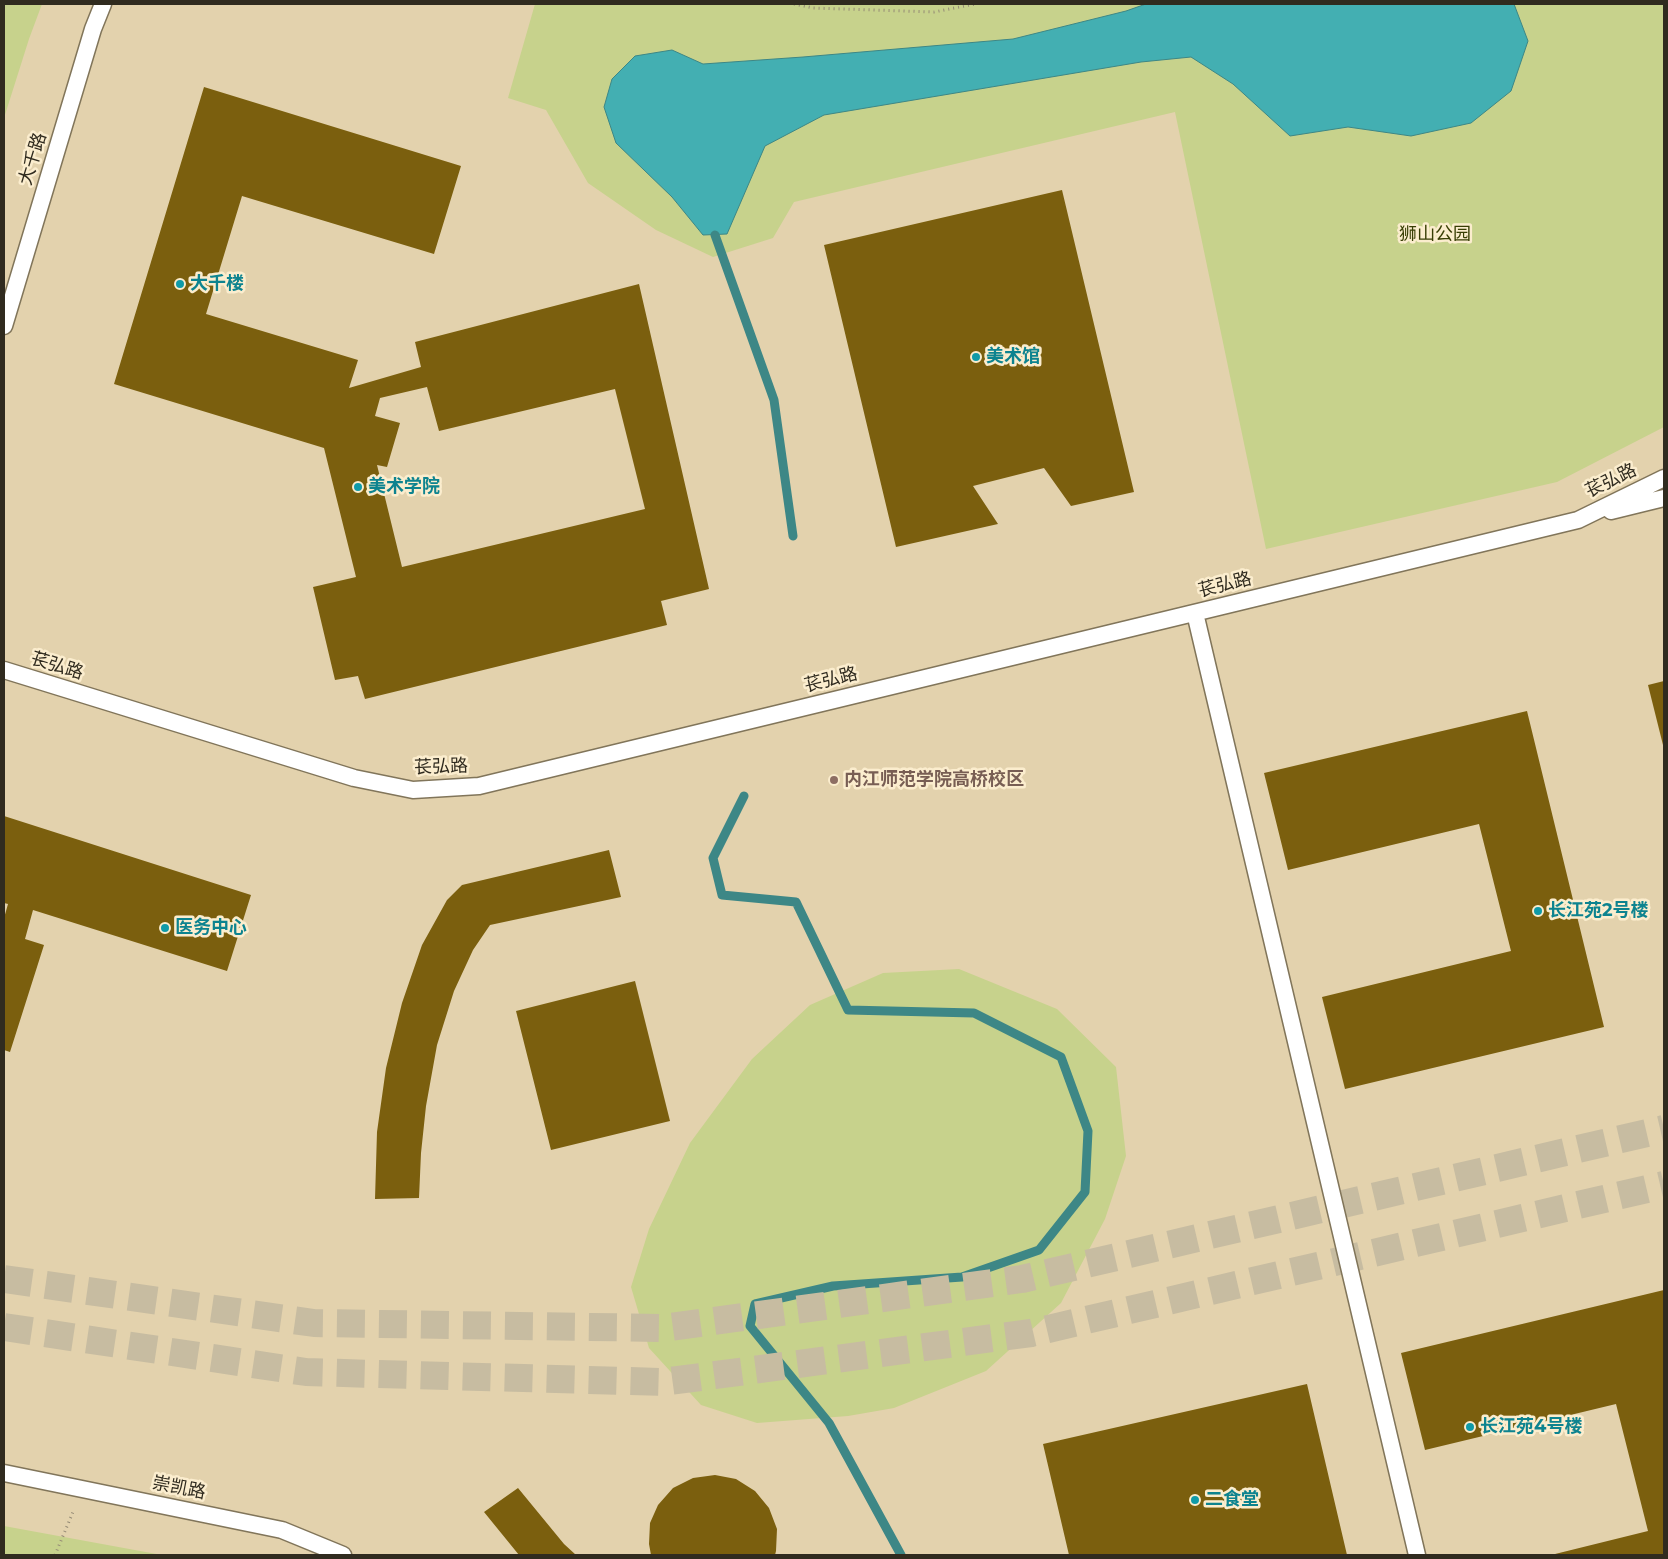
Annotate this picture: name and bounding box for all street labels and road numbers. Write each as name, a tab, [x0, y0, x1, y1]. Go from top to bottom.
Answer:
street label: 大千路	[15, 130, 51, 188]
street label: 苌弘路	[1582, 459, 1640, 503]
street label: 苌弘路	[1196, 568, 1254, 602]
street label: 苌弘路	[28, 648, 86, 684]
street label: 苌弘路	[802, 663, 860, 697]
street label: 苌弘路	[414, 755, 468, 779]
street label: 崇凯路	[150, 1472, 208, 1504]

